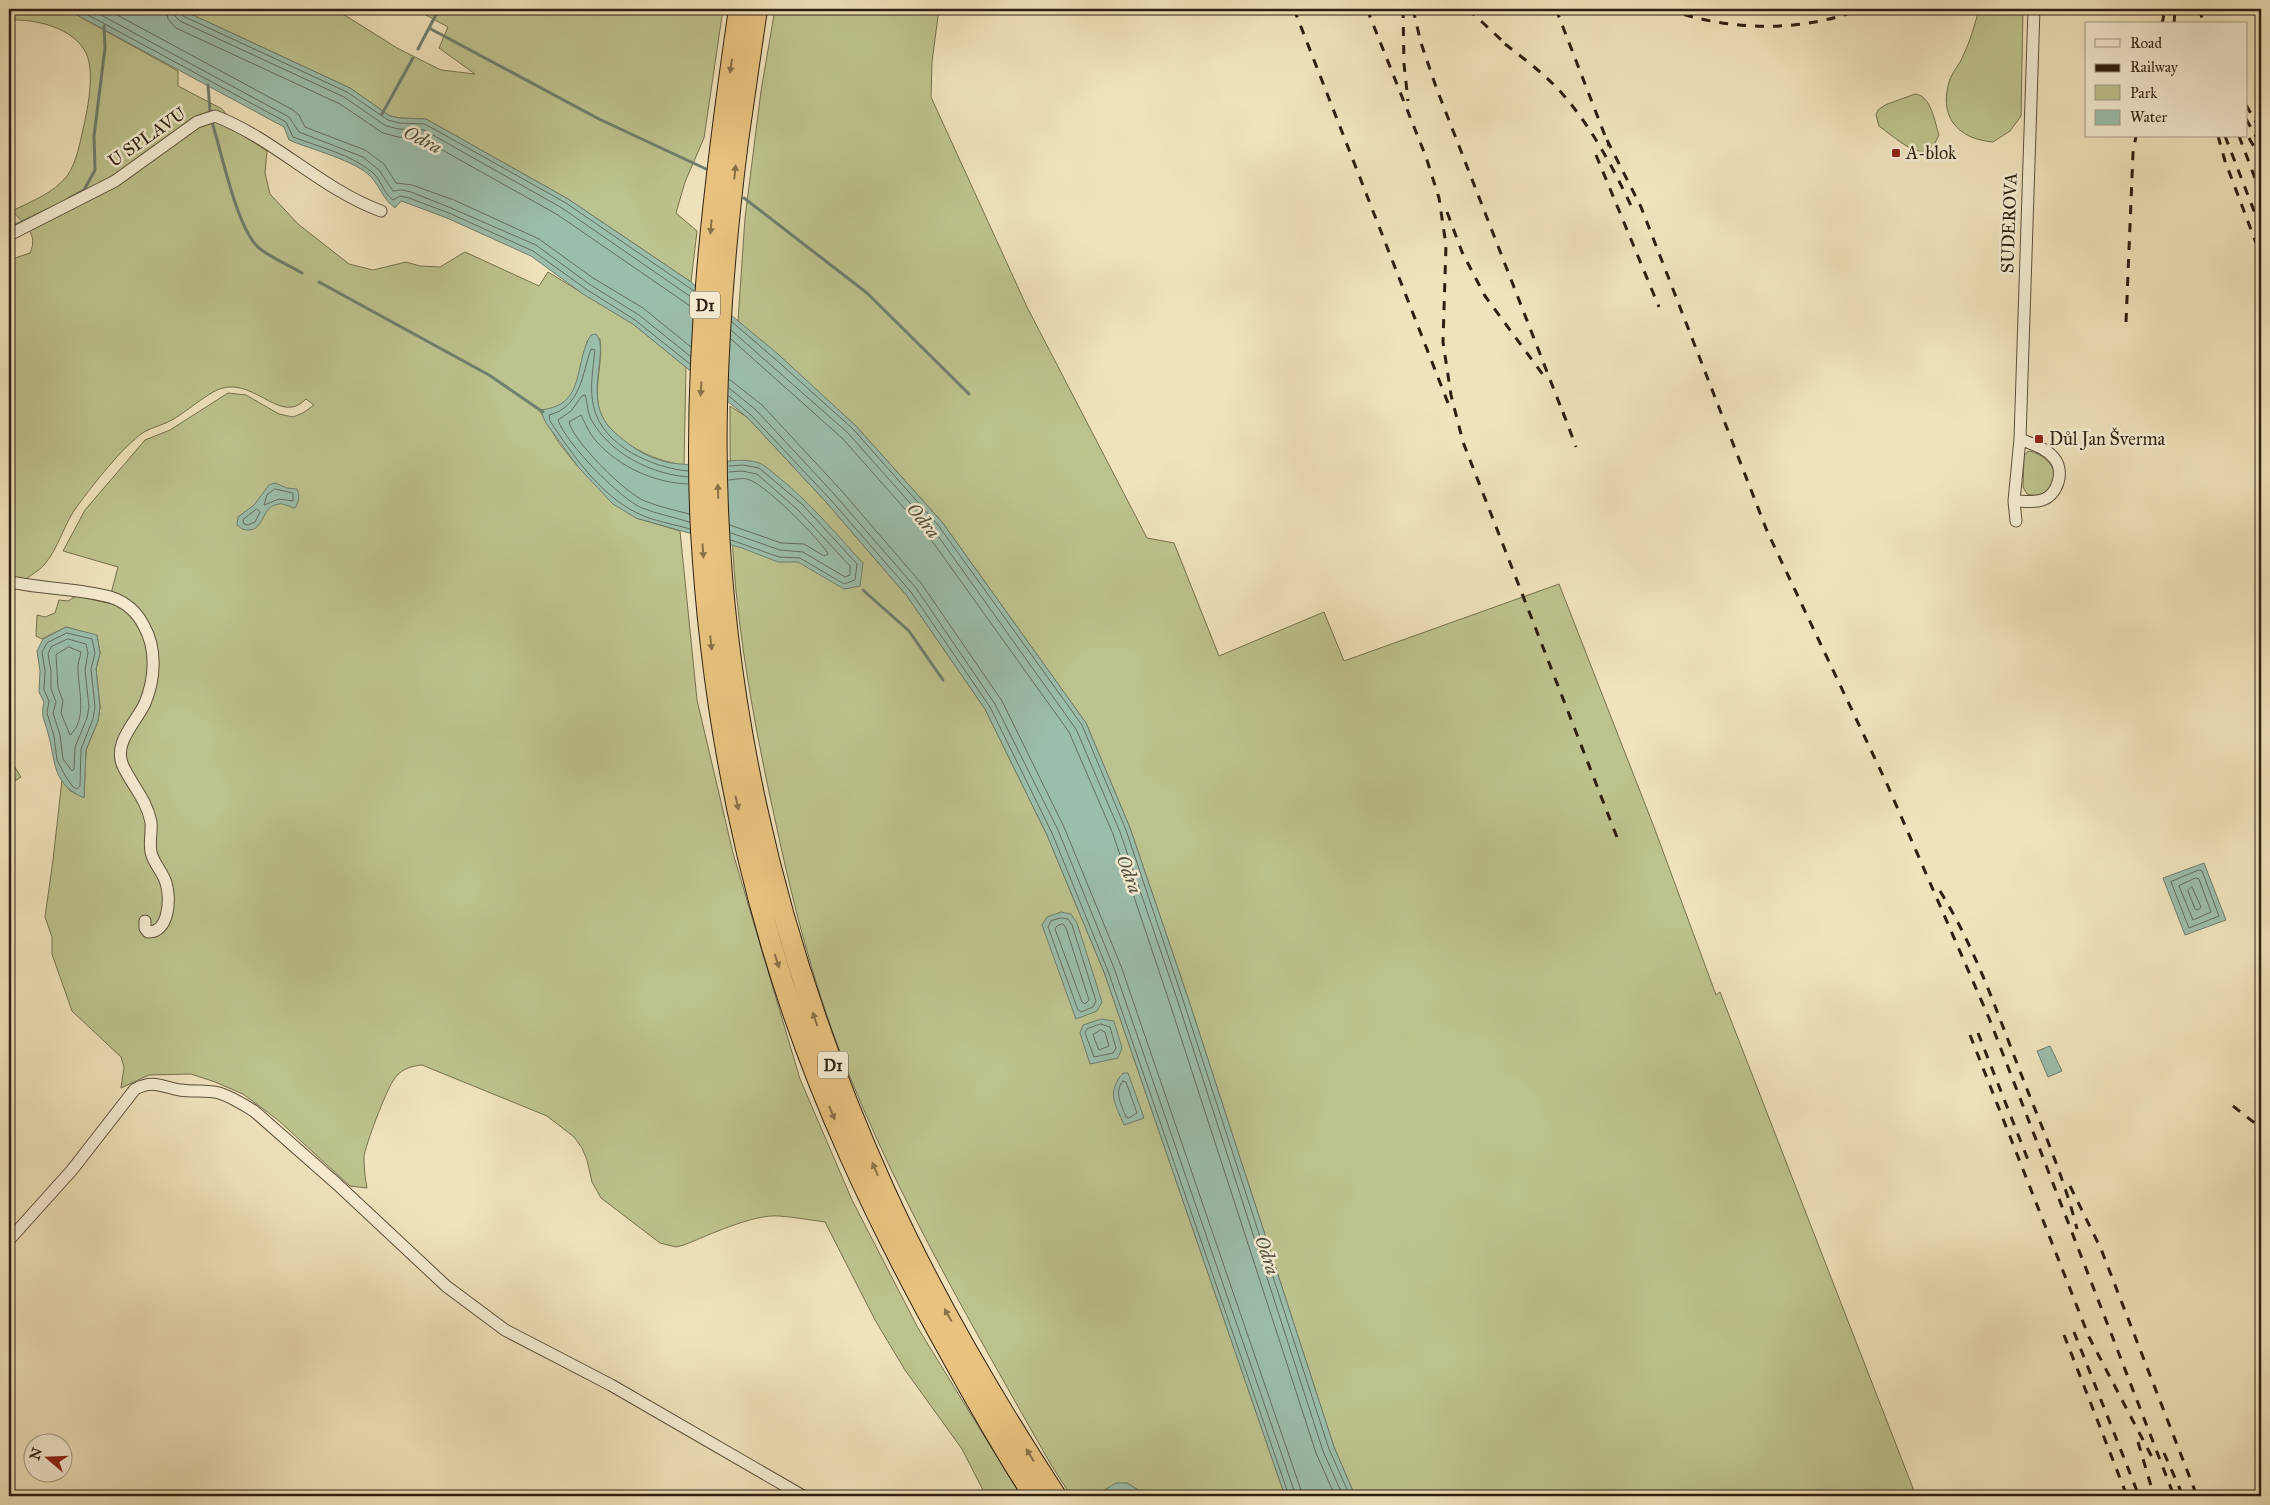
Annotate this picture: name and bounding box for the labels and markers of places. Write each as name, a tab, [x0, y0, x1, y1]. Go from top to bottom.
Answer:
place label: A-blok	[1905, 142, 1957, 164]
marker: A-blok	[1890, 147, 1902, 159]
place label: Důl Jan Šverma	[2049, 427, 2166, 451]
marker: Důl Jan Šverma	[2033, 433, 2045, 445]

